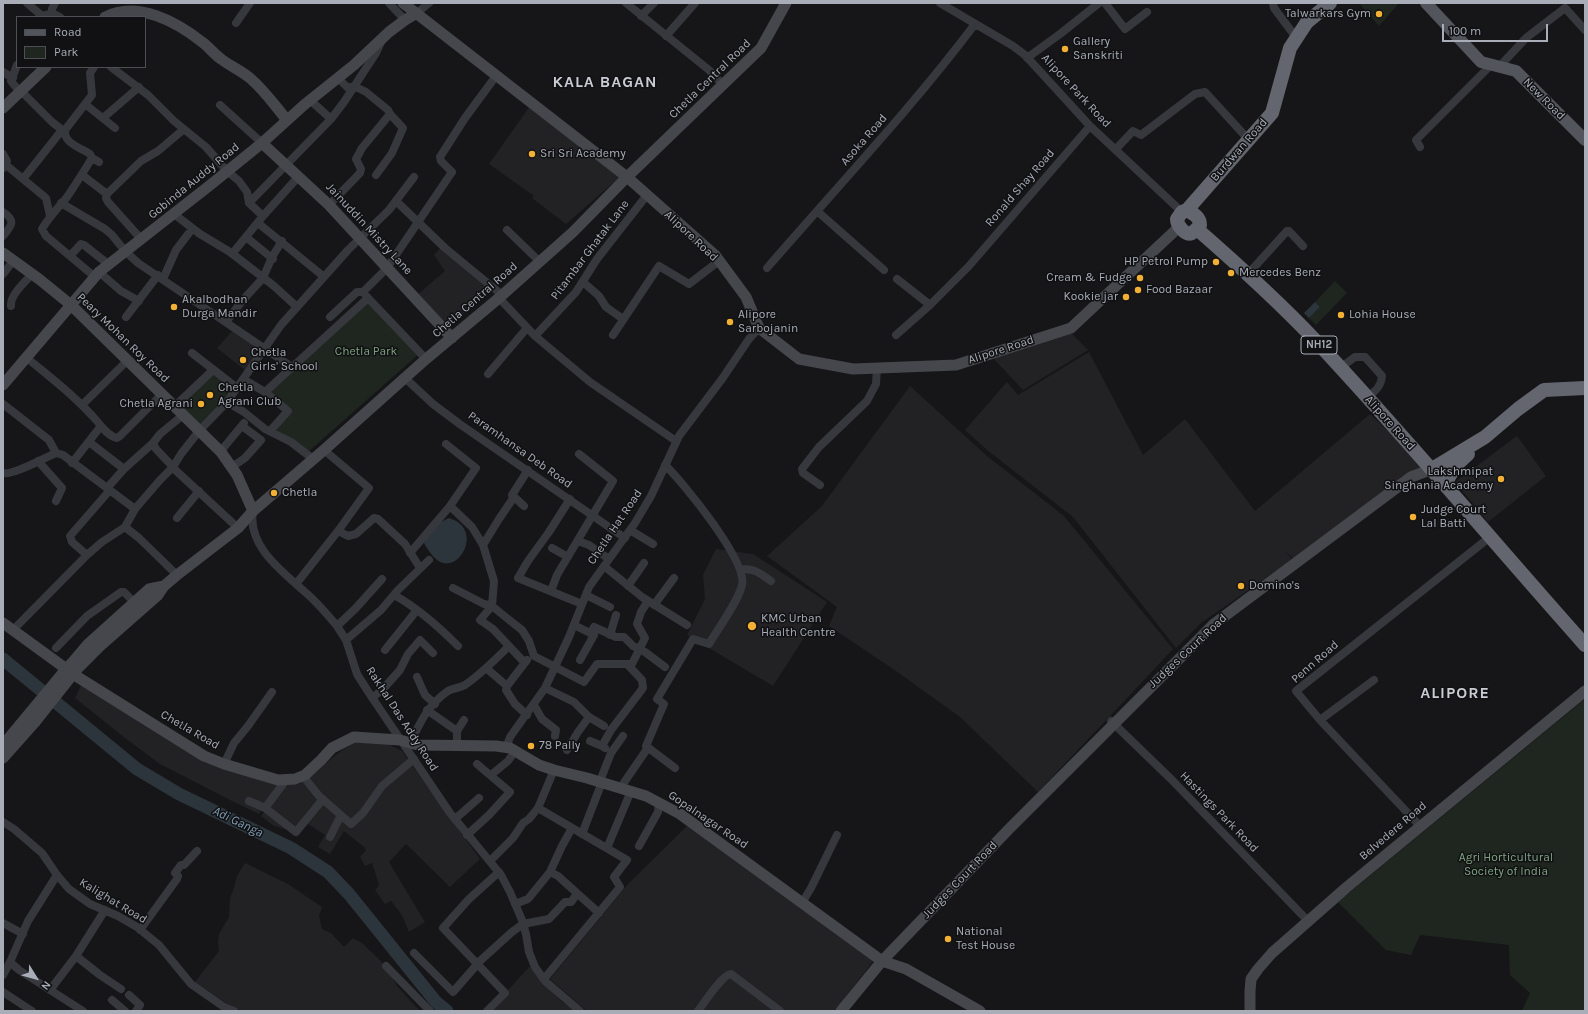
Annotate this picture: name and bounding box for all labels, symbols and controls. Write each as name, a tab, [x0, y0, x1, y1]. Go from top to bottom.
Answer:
place label: Talwarkars Gym	[1285, 7, 1371, 21]
marker: Talwarkars Gym	[1374, 9, 1384, 19]
legend	[16, 16, 146, 68]
scale bar	[1444, 16, 1550, 42]
text: 100 m	[1449, 24, 1481, 38]
text: Road	[54, 25, 82, 39]
place label: Gallery Sanskriti	[1073, 35, 1123, 63]
street label: Chetla Central Road	[666, 36, 754, 122]
marker: Gallery Sanskriti	[1060, 44, 1070, 54]
text: Park	[54, 45, 78, 59]
street label: Alipore Park Road	[1038, 51, 1114, 131]
district label: KALA BAGAN	[552, 72, 658, 92]
street label: New Road	[1520, 75, 1568, 123]
street label: Asoka Road	[838, 111, 890, 169]
street label: Burdwan Road	[1208, 115, 1270, 185]
street label: Gobinda Auddy Road	[145, 140, 243, 222]
street label: Ronald Shay Road	[982, 146, 1058, 230]
place label: Sri Sri Academy	[540, 147, 626, 161]
marker: Sri Sri Academy	[527, 149, 537, 159]
street label: Jainuddin Mistry Lane	[323, 180, 415, 278]
street label: Pitambar Ghatak Lane	[548, 197, 632, 303]
street label: Alipore Road	[661, 207, 721, 265]
place label: HP Petrol Pump	[1124, 255, 1208, 269]
marker: HP Petrol Pump	[1211, 257, 1221, 267]
street label: Chetla Central Road	[429, 259, 521, 341]
place label: Mercedes Benz	[1239, 266, 1321, 280]
marker: Mercedes Benz	[1226, 268, 1236, 278]
place label: Cream & Fudge	[1046, 271, 1132, 285]
marker: Cream & Fudge	[1135, 273, 1145, 283]
place label: Food Bazaar	[1146, 283, 1212, 297]
marker: Food Bazaar	[1133, 285, 1143, 295]
street label: Peary Mohan Roy Road	[74, 290, 172, 386]
place label: Kookie jar	[1064, 290, 1118, 304]
marker: Kookie jar	[1121, 292, 1131, 302]
place label: Akalbodhan Durga Mandir	[182, 293, 257, 321]
marker: Akalbodhan Durga Mandir	[169, 302, 179, 312]
place label: Alipore Sarbojanin	[738, 308, 798, 336]
place label: Lohia House	[1349, 308, 1416, 322]
marker: Lohia House	[1336, 310, 1346, 320]
marker: Alipore Sarbojanin	[725, 317, 735, 327]
street label: Alipore Road	[966, 333, 1036, 367]
road number: NH12	[1301, 336, 1337, 354]
park label: Chetla Park	[335, 345, 397, 359]
place label: Chetla Girls' School	[251, 346, 318, 374]
marker: Chetla Girls' School	[238, 355, 248, 365]
place label: Chetla Agrani Club	[218, 381, 281, 409]
marker: Chetla Agrani Club	[205, 390, 215, 400]
street label: Alipore Road	[1362, 393, 1418, 453]
place label: Chetla Agrani	[119, 397, 193, 411]
marker: Chetla Agrani	[196, 399, 206, 409]
street label: Paramhansa Deb Road	[465, 409, 575, 491]
place label: Lakshmipat Singhania Academy	[1384, 465, 1493, 493]
marker: Lakshmipat Singhania Academy	[1496, 474, 1506, 484]
place label: Chetla	[282, 486, 317, 500]
street label: Chetla Hat Road	[585, 487, 645, 567]
marker: Chetla	[269, 488, 279, 498]
place label: Judge Court Lal Batti	[1421, 503, 1486, 531]
marker: Judge Court Lal Batti	[1408, 512, 1418, 522]
place label: Domino's	[1249, 579, 1300, 593]
marker: Domino's	[1236, 581, 1246, 591]
street label: Judges Court Road	[1146, 611, 1230, 691]
place label: KMC Urban Health Centre	[761, 612, 836, 640]
marker: KMC Urban Health Centre	[746, 620, 758, 632]
street label: Penn Road	[1288, 638, 1342, 686]
street label: Rakhal Das Addy Road	[363, 664, 441, 774]
district label: ALIPORE	[1420, 683, 1490, 703]
street label: Chetla Road	[158, 707, 222, 753]
place label: 78 Pally	[539, 739, 580, 753]
marker: 78 Pally	[526, 741, 536, 751]
street label: Hastings Park Road	[1177, 769, 1261, 855]
street label: Gopalnagar Road	[665, 788, 751, 852]
street label: Belvedere Road	[1356, 799, 1430, 863]
water label: Adi Ganga	[210, 803, 266, 841]
street label: Judges Court Road	[919, 838, 1001, 922]
park label: Agri Horticultural Society of India	[1459, 851, 1553, 879]
street label: Kalighat Road	[77, 875, 149, 927]
place label: National Test House	[956, 925, 1015, 953]
marker: National Test House	[943, 934, 953, 944]
north arrow	[16, 958, 56, 998]
text: N	[38, 978, 54, 993]

